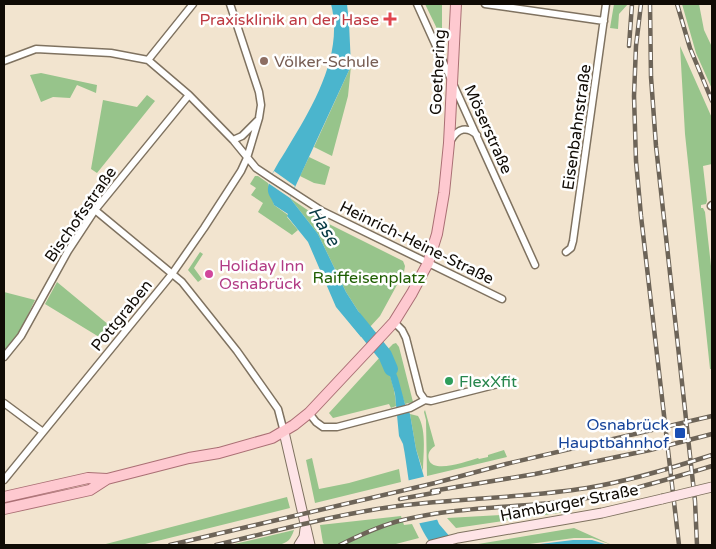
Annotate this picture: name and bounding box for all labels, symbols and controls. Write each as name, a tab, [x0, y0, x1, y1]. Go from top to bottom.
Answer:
place label: Praxisklinik an der Hase	[199, 10, 379, 30]
marker: Praxisklinik an der Hase	[383, 12, 397, 26]
street label: Goethering	[426, 29, 450, 115]
place label: Völker-Schule	[274, 52, 379, 72]
marker: Völker-Schule	[258, 55, 270, 67]
street label: Eisenbahnstraße	[558, 63, 596, 191]
street label: Möserstraße	[460, 82, 517, 177]
street label: Bischofsstraße	[41, 163, 121, 266]
street label: Heinrich-Heine-Straße	[336, 197, 497, 289]
water label: Hase	[303, 202, 345, 251]
place label: Holiday Inn Osnabrück	[219, 256, 304, 294]
marker: Holiday Inn Osnabrück	[203, 268, 215, 280]
park label: Raiffeisenplatz	[313, 268, 425, 288]
street label: Pottgraben	[87, 276, 157, 356]
place label: FlexXfit	[459, 372, 517, 392]
marker: FlexXfit	[443, 375, 455, 387]
place label: Osnabrück Hauptbahnhof	[558, 415, 670, 453]
marker: Osnabrück Hauptbahnhof	[673, 426, 687, 440]
street label: Hamburger Straße	[498, 480, 640, 526]

